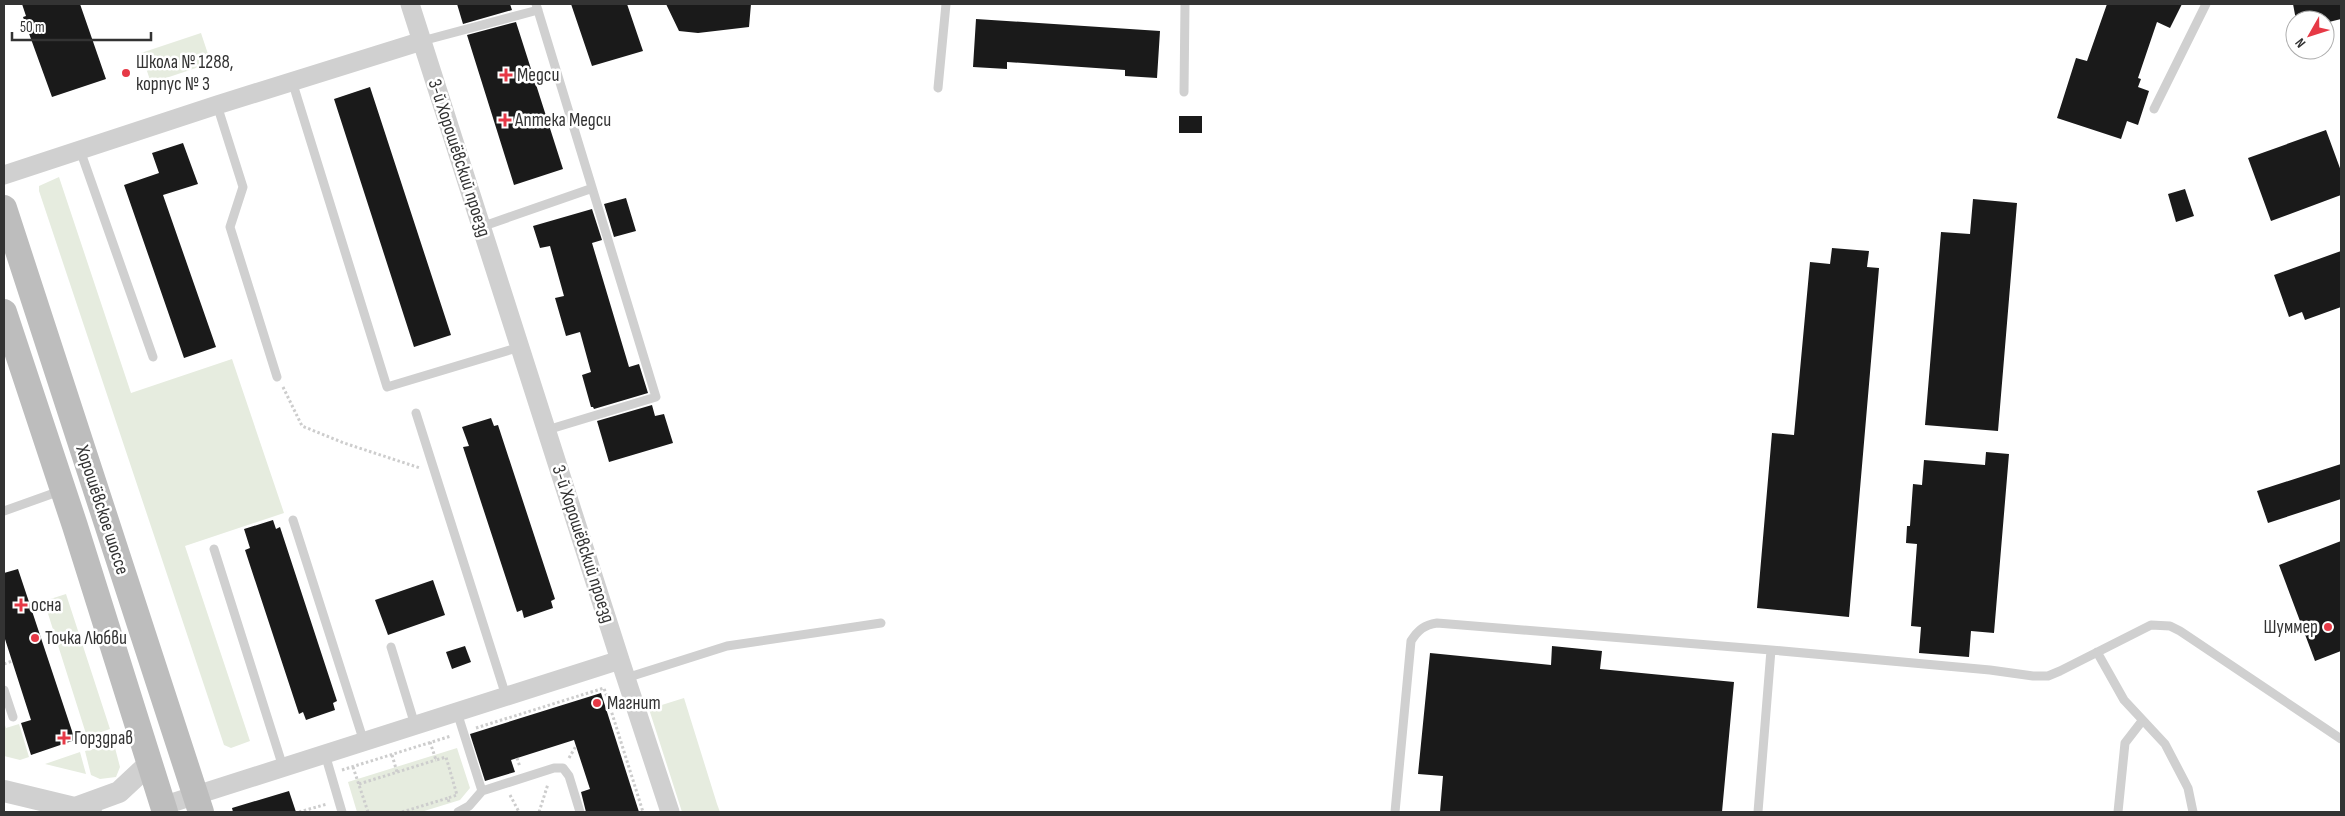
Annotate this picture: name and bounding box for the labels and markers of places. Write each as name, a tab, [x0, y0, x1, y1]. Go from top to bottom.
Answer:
place label: Школа № 1288, корпус № 3	[136, 51, 233, 96]
place label: Медси	[517, 64, 559, 87]
marker: Школа № 1288, корпус № 3	[120, 67, 132, 79]
marker: Медси	[499, 68, 513, 82]
place label: Аптека Медси	[514, 109, 611, 132]
marker: Аптека Медси	[499, 114, 511, 126]
place label: осна	[31, 594, 62, 617]
marker: осна	[15, 599, 27, 611]
place label: Шуммер	[2264, 616, 2318, 639]
marker: Шуммер	[2322, 621, 2334, 633]
place label: Точка Любви	[45, 627, 127, 650]
marker: Точка Любви	[29, 632, 41, 644]
place label: Магнит	[607, 692, 661, 715]
marker: Магнит	[591, 697, 603, 709]
place label: Горздрав	[74, 727, 133, 750]
marker: Горздрав	[58, 732, 70, 744]

